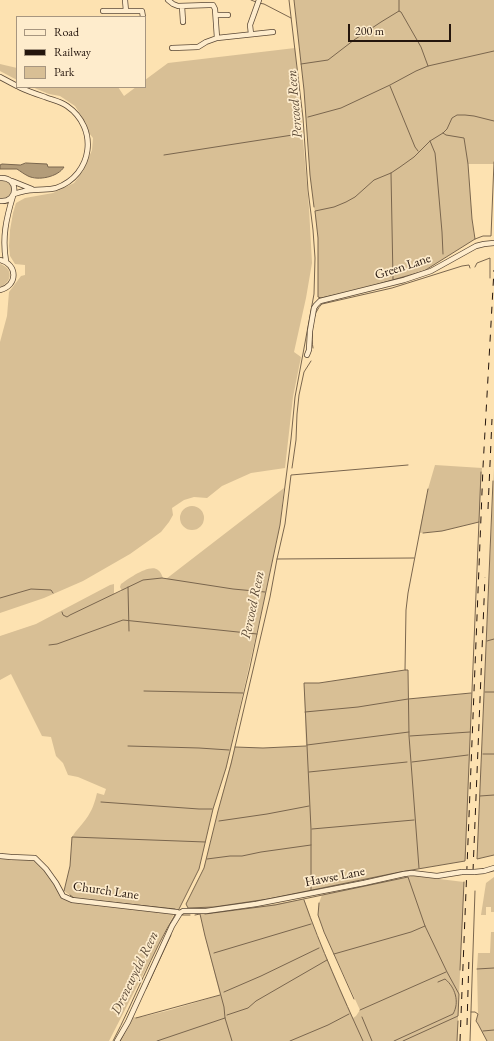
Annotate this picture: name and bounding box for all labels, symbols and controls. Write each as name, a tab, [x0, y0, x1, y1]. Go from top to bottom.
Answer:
legend	[16, 16, 146, 88]
scale bar	[350, 16, 453, 42]
text: 200 m	[355, 23, 384, 39]
text: Road	[54, 24, 79, 40]
text: Railway	[54, 44, 91, 60]
text: Park	[54, 64, 74, 80]
water label: Percoed Reen	[284, 69, 306, 139]
street label: Green Lane	[373, 251, 433, 283]
water label: Percoed Reen	[238, 570, 268, 640]
street label: Hawse Lane	[304, 864, 366, 890]
street label: Church Lane	[72, 879, 140, 903]
water label: Drenewydd Reen	[108, 928, 162, 1018]

